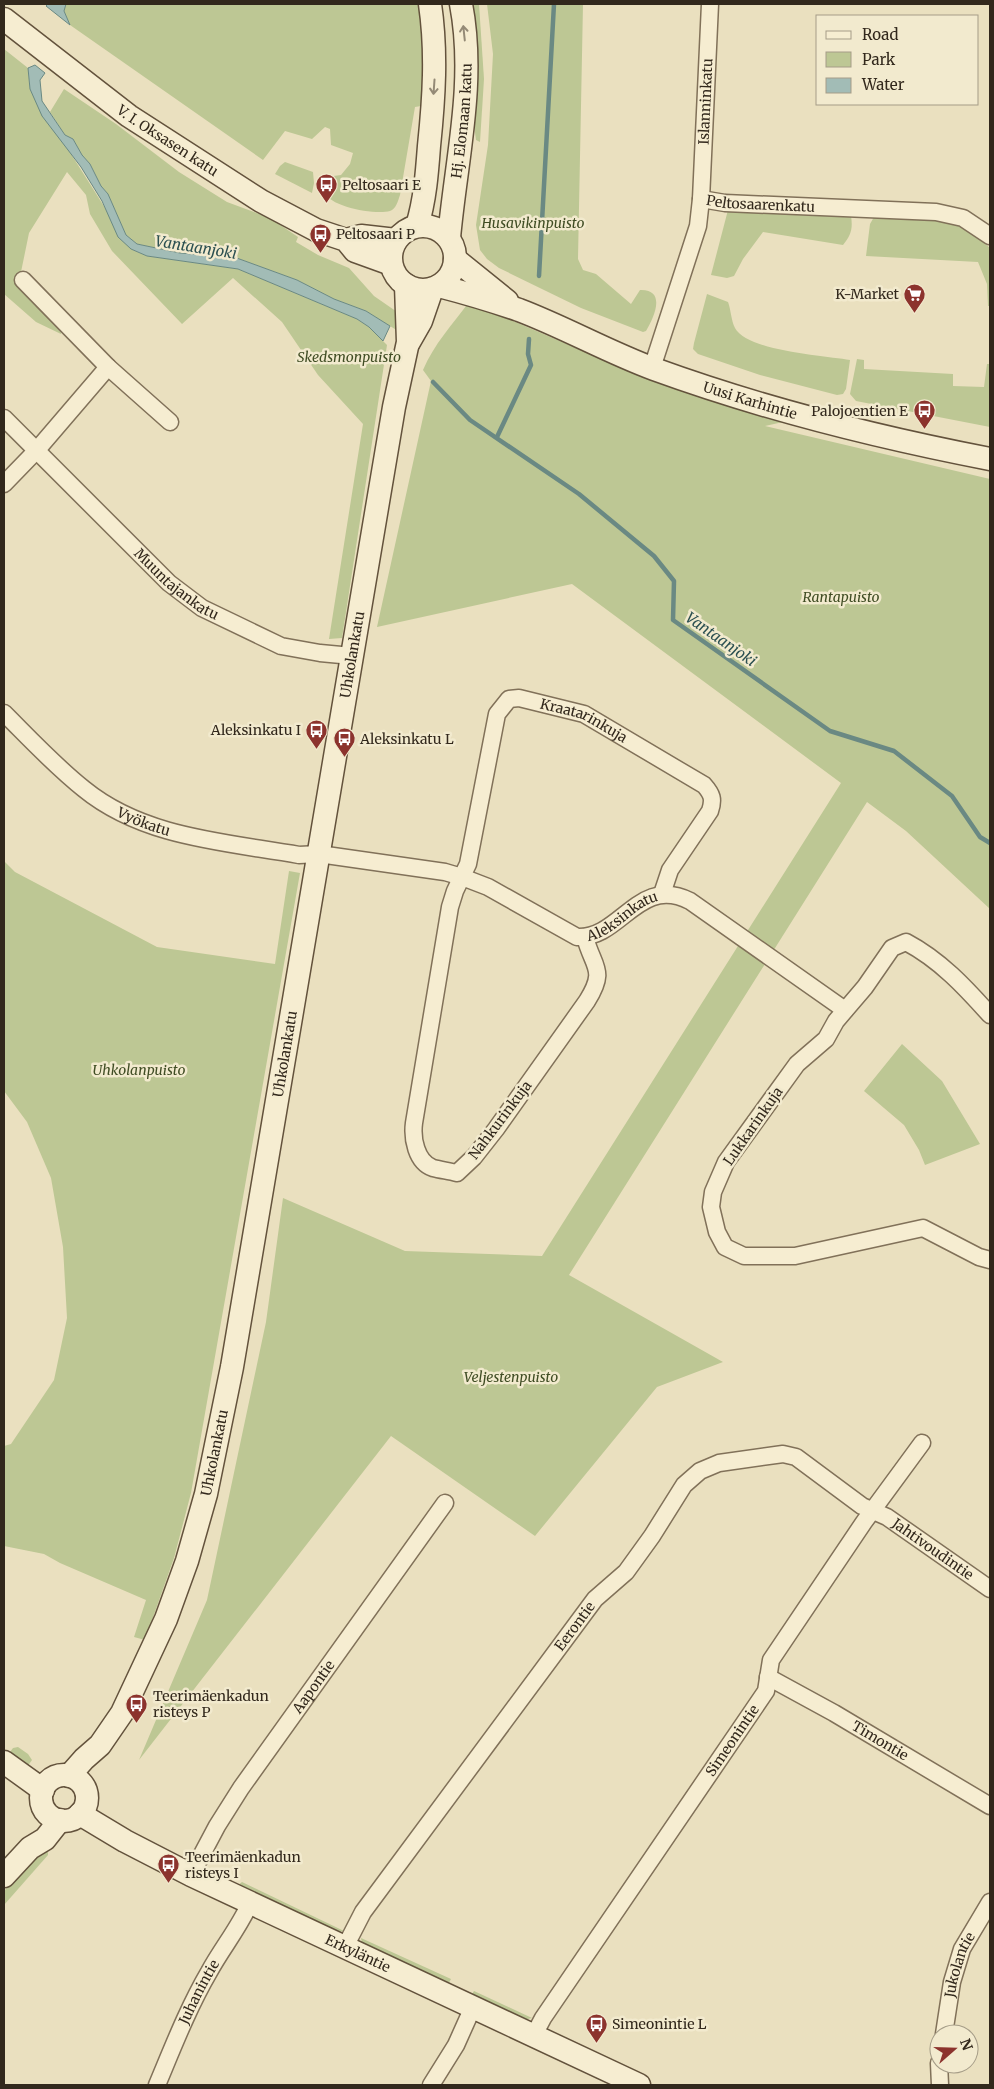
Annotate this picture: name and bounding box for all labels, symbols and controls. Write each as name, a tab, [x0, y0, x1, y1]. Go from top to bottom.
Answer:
legend	[816, 15, 979, 105]
text: Road	[862, 25, 898, 44]
one-way arrow	[459, 26, 469, 42]
text: Park	[862, 50, 896, 69]
street label: Islanninkatu	[695, 58, 716, 145]
street label: Hj. Elomaan katu	[447, 63, 475, 179]
text: Water	[861, 75, 905, 94]
one-way arrow	[429, 79, 439, 95]
street label: V. I. Oksasen katu	[113, 100, 222, 180]
bus stop icon: Peltosaari E	[314, 173, 338, 204]
place label: Peltosaari E	[342, 176, 421, 194]
street label: Peltosaarenkatu	[705, 191, 816, 216]
park label: Husavikinpuisto	[481, 214, 584, 232]
bus stop icon: Peltosaari P	[308, 222, 332, 253]
place label: Peltosaari P	[336, 225, 415, 243]
water label: Vantaanjoki	[154, 231, 238, 263]
supermarket icon: K-Market	[903, 282, 927, 313]
place label: K-Market	[835, 285, 900, 303]
park label: Skedsmonpuisto	[297, 348, 401, 366]
street label: Uusi Karhintie	[701, 378, 799, 423]
bus stop icon: Palojoentien E	[912, 399, 936, 430]
place label: Palojoentien E	[811, 402, 908, 420]
street label: Muuntajankatu	[130, 544, 222, 624]
park label: Rantapuisto	[802, 588, 880, 606]
water label: Vantaanjoki	[682, 608, 760, 670]
street label: Uhkolankatu	[336, 610, 368, 699]
street label: Kraatarinkuja	[538, 695, 631, 747]
bus stop icon: Aleksinkatu I	[305, 718, 329, 749]
place label: Aleksinkatu I	[210, 721, 301, 739]
bus stop icon: Aleksinkatu L	[332, 727, 356, 758]
place label: Aleksinkatu L	[359, 730, 454, 748]
street label: Vyökatu	[113, 803, 173, 840]
street label: Aleksinkatu	[584, 887, 660, 945]
street label: Uhkolankatu	[269, 1009, 301, 1099]
park label: Uhkolanpuisto	[93, 1061, 185, 1079]
street label: Nahkurinkuja	[464, 1077, 536, 1163]
street label: Lukkarinkuja	[719, 1083, 787, 1169]
park label: Veljestenpuisto	[464, 1368, 558, 1386]
street label: Uhkolankatu	[197, 1408, 232, 1498]
street label: Jahtivoudintie	[888, 1514, 977, 1584]
street label: Eerontie	[551, 1598, 599, 1654]
street label: Aapontie	[288, 1657, 339, 1718]
place label: Teerimäenkadun risteys P	[153, 1687, 269, 1721]
bus stop icon: Teerimäenkadun risteys P	[125, 1692, 149, 1723]
street label: Simeonintie	[701, 1701, 763, 1780]
street label: Timontie	[849, 1717, 912, 1764]
place label: Teerimäenkadun risteys I	[185, 1848, 301, 1882]
bus stop icon: Teerimäenkadun risteys I	[157, 1853, 181, 1884]
street label: Jukolantie	[941, 1929, 979, 2000]
street label: Erkyläntie	[322, 1930, 393, 1976]
street label: Juhanintie	[174, 1956, 223, 2028]
bus stop icon: Simeonintie L	[584, 2012, 608, 2043]
place label: Simeonintie L	[612, 2015, 707, 2033]
north arrow	[929, 2024, 979, 2074]
text: N	[956, 2036, 977, 2053]

